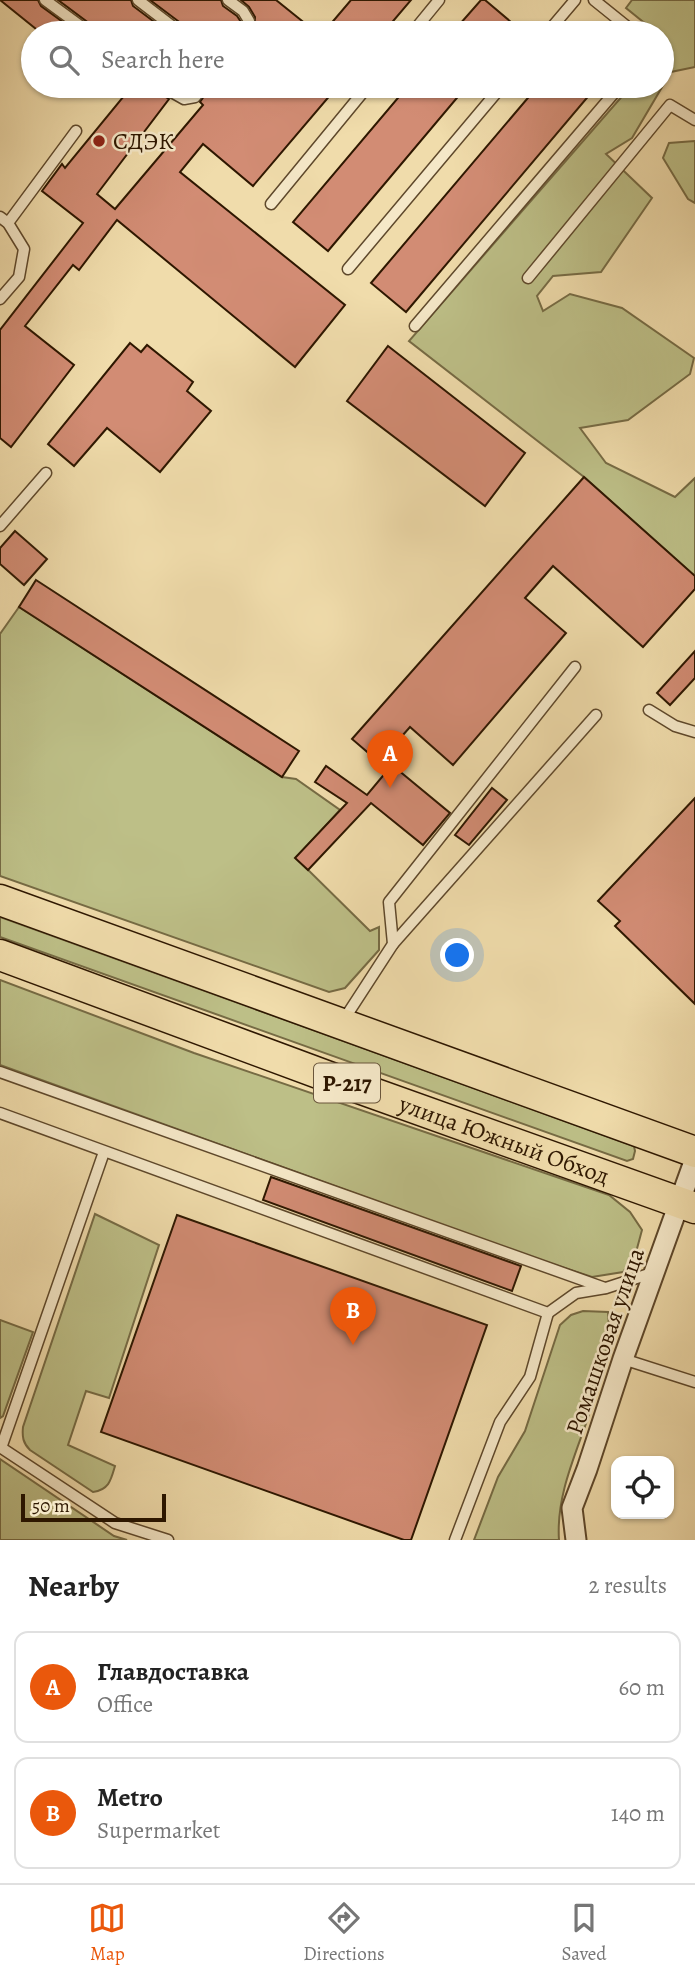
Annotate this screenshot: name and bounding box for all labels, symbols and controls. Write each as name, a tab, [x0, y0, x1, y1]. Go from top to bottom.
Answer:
search box	[21, 21, 674, 98]
icon: search	[45, 41, 83, 79]
text: Search here	[101, 42, 225, 77]
place label: СДЭК	[113, 125, 174, 157]
marker: СДЭК	[91, 133, 107, 149]
pin: A	[367, 730, 413, 788]
your location	[440, 938, 474, 972]
road number: Р-217	[314, 1064, 380, 1102]
street label: улица Южный Обход	[394, 1087, 614, 1192]
street label: Ромашковая улица	[558, 1243, 652, 1439]
pin: B	[330, 1287, 376, 1345]
map controls	[611, 1456, 674, 1519]
button: locate	[611, 1456, 674, 1519]
scale bar	[21, 1491, 166, 1523]
text: 50 m	[32, 1493, 70, 1519]
text: Nearby	[28, 1566, 119, 1606]
text: 2 results	[589, 1570, 667, 1601]
text: Главдоставка	[97, 1654, 249, 1689]
text: A	[46, 1672, 60, 1703]
text: 60 m	[618, 1672, 665, 1703]
text: Office	[97, 1689, 153, 1720]
text: Metro	[97, 1780, 163, 1815]
text: B	[46, 1798, 60, 1829]
text: 140 m	[611, 1798, 665, 1829]
text: Supermarket	[97, 1815, 220, 1846]
tab: Map	[88, 1899, 126, 1967]
tab: Directions	[303, 1899, 385, 1967]
tab: Saved	[562, 1899, 607, 1967]

